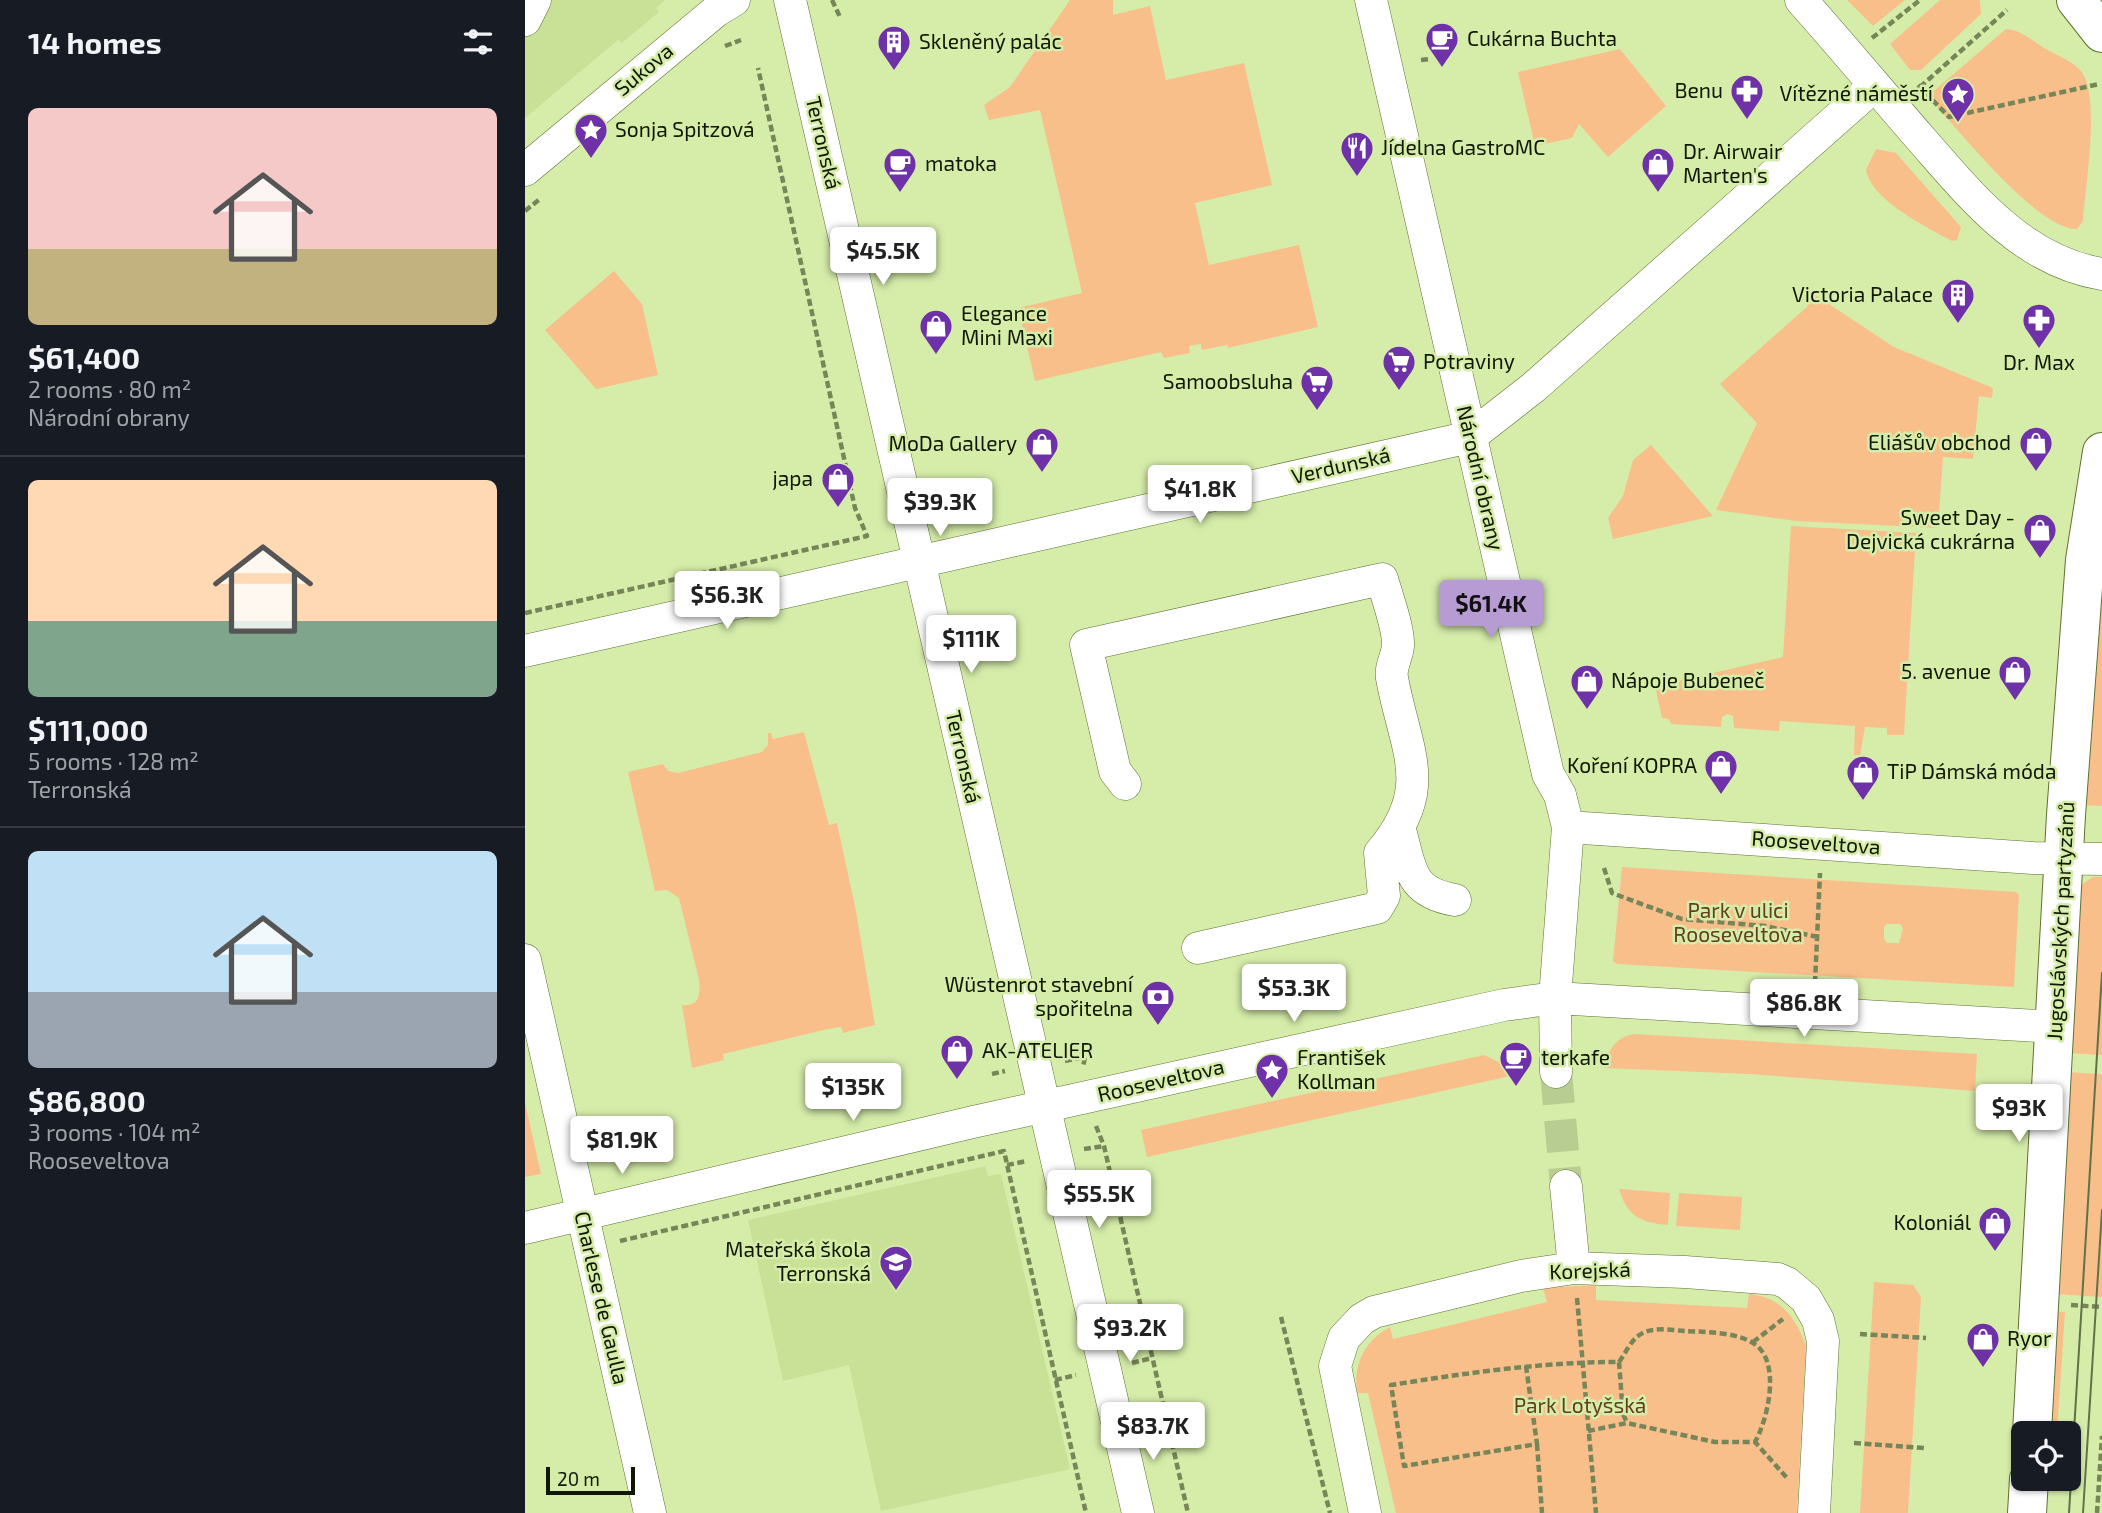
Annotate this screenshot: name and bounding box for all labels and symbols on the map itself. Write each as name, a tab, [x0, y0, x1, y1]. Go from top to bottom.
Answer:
cafe icon: Cukárna Buchta	[1423, 20, 1461, 69]
building icon: Skleněný palác	[875, 23, 913, 72]
place label: Cukárna Buchta	[1467, 25, 1617, 50]
place label: Skleněný palác	[919, 28, 1062, 53]
street label: Sukova	[609, 37, 677, 100]
pharmacy icon: Benu	[1728, 72, 1766, 121]
place icon: Vítězné náměstí	[1939, 75, 1977, 124]
place label: Benu	[1675, 77, 1723, 102]
place label: Vítězné náměstí	[1780, 80, 1934, 105]
street label: Terronská	[802, 94, 847, 192]
place icon: Sonja Spitzová	[572, 111, 610, 160]
place label: Sonja Spitzová	[615, 116, 755, 142]
restaurant icon: Jídelna GastroMC	[1338, 129, 1376, 178]
place label: Jídelna GastroMC	[1381, 134, 1545, 159]
place label: Dr. Airwair Marten's	[1683, 138, 1783, 187]
cafe icon: matoka	[881, 145, 919, 194]
shop icon: Dr. Airwair Marten's	[1639, 145, 1677, 194]
place label: matoka	[925, 150, 997, 175]
pin: $45.5K	[826, 228, 940, 287]
building icon: Victoria Palace	[1939, 276, 1977, 325]
place label: Victoria Palace	[1792, 281, 1933, 306]
place label: Elegance Mini Maxi	[961, 300, 1053, 349]
pharmacy icon: Dr. Max	[2020, 301, 2058, 350]
shop icon: Elegance Mini Maxi	[917, 307, 955, 356]
supermarket icon: Potraviny	[1380, 343, 1418, 392]
place label: Potraviny	[1423, 348, 1515, 373]
place label: Dr. Max	[2003, 349, 2075, 374]
supermarket icon: Samoobsluha	[1298, 363, 1336, 412]
place label: Samoobsluha	[1163, 368, 1293, 393]
street label: Národní obrany	[1453, 403, 1510, 552]
shop icon: Eliášův obchod	[2017, 424, 2055, 473]
shop icon: MoDa Gallery	[1023, 425, 1061, 474]
place label: Eliášův obchod	[1868, 429, 2011, 454]
place label: MoDa Gallery	[889, 430, 1017, 455]
street label: Verdunská	[1289, 441, 1392, 488]
shop icon: japa	[819, 460, 857, 509]
place label: japa	[773, 465, 813, 491]
pin: $41.8K	[1143, 466, 1257, 525]
pin: $39.3K	[883, 478, 997, 538]
place label: Sweet Day - Dejvická cukrárna	[1846, 504, 2015, 554]
shop icon: Sweet Day - Dejvická cukrárna	[2021, 511, 2059, 560]
pin: $56.3K	[670, 572, 784, 631]
pin: $61.4K	[1434, 580, 1548, 640]
pin: $111K	[922, 616, 1020, 675]
shop icon: 5. avenue	[1996, 653, 2034, 702]
place label: 5. avenue	[1901, 658, 1991, 683]
shop icon: Nápoje Bubeneč	[1568, 662, 1606, 711]
place label: Nápoje Bubeneč	[1611, 667, 1765, 693]
street label: Terronská	[942, 708, 987, 806]
shop icon: Koření KOPRA	[1702, 747, 1740, 796]
place label: Koření KOPRA	[1567, 752, 1697, 777]
shop icon: TiP Dámská móda	[1844, 753, 1882, 802]
place label: TiP Dámská móda	[1887, 758, 2056, 783]
street label: Jugoslávských partyzánů	[2041, 801, 2078, 1041]
street label: Rooseveltova	[1751, 825, 1881, 858]
park label: Park v ulici Rooseveltova	[1673, 897, 1803, 946]
pin: $53.3K	[1237, 964, 1351, 1024]
place label: Wüstenrot stavební spořitelna	[945, 971, 1134, 1020]
bank icon: Wüstenrot stavební spořitelna	[1139, 978, 1177, 1027]
pin: $86.8K	[1747, 979, 1861, 1039]
shop icon: AK-ATELIER	[938, 1032, 976, 1081]
place label: AK-ATELIER	[982, 1037, 1093, 1062]
cafe icon: terkafe	[1497, 1039, 1535, 1088]
place label: František Kollman	[1297, 1044, 1386, 1093]
place label: terkafe	[1541, 1044, 1610, 1069]
place icon: František Kollman	[1253, 1051, 1291, 1100]
street label: Rooseveltova	[1095, 1053, 1226, 1106]
pin: $135K	[804, 1064, 902, 1123]
pin: $93K	[1978, 1084, 2060, 1144]
pin: $81.9K	[565, 1116, 679, 1176]
pin: $55.5K	[1042, 1170, 1156, 1230]
shop icon: Koloniál	[1976, 1204, 2014, 1253]
street label: Charlese de Gaulla	[570, 1209, 635, 1387]
place label: Koloniál	[1894, 1209, 1972, 1234]
place label: Mateřská škola Terronská	[725, 1236, 871, 1285]
school or university icon: Mateřská škola Terronská	[877, 1243, 915, 1292]
street label: Korejská	[1549, 1256, 1631, 1284]
pin: $93.2K	[1073, 1304, 1187, 1364]
shop icon: Ryor	[1964, 1320, 2002, 1369]
place label: Ryor	[2007, 1325, 2052, 1350]
park label: Park Lotyšská	[1514, 1392, 1646, 1417]
pin: $83.7K	[1096, 1402, 1210, 1462]
scale bar	[546, 1464, 635, 1496]

